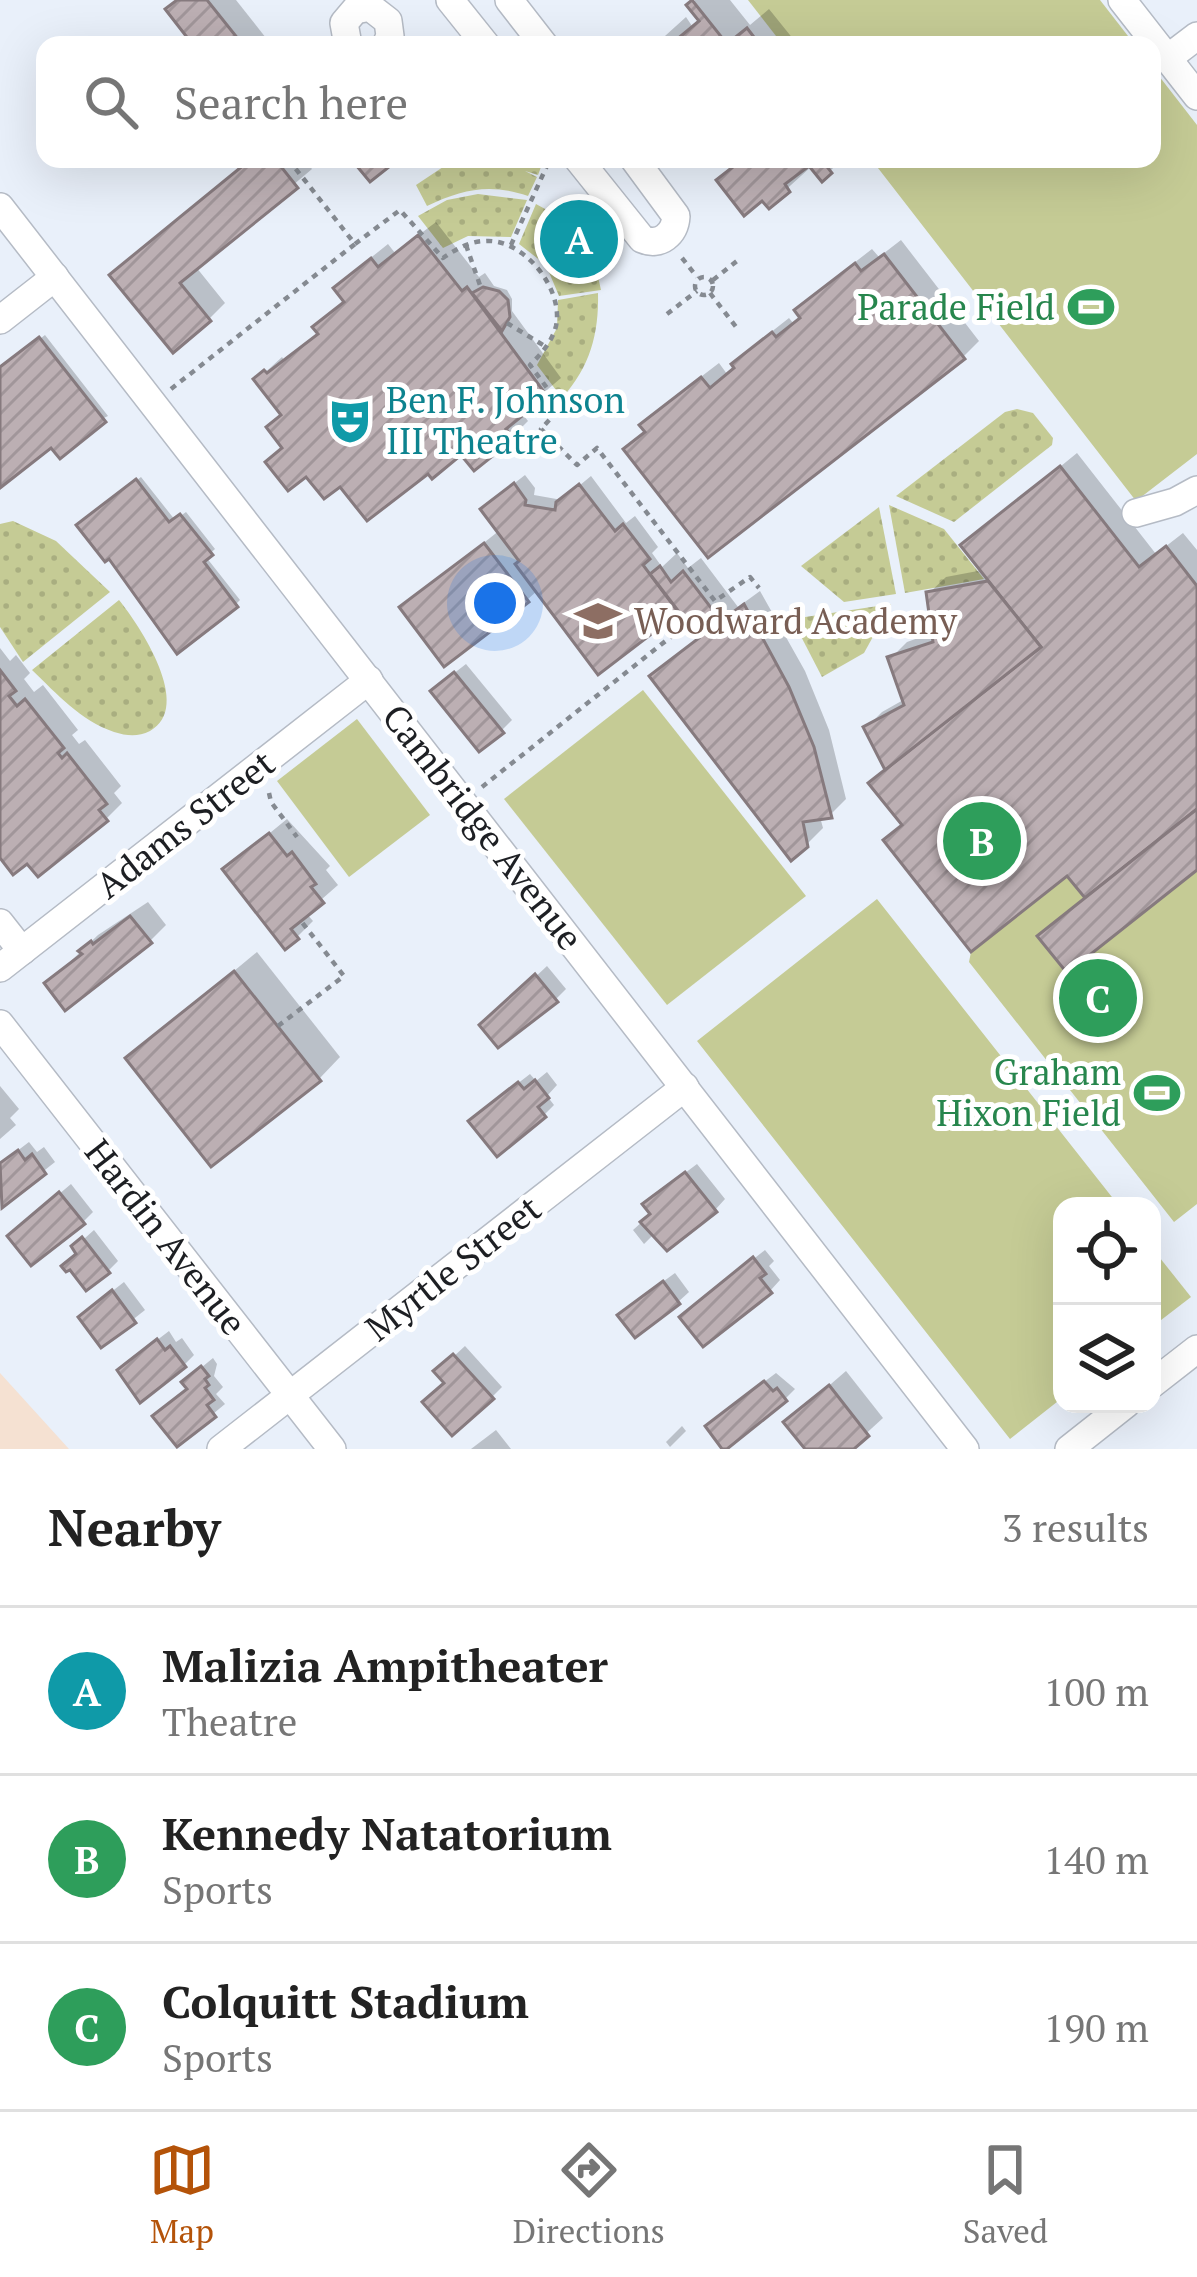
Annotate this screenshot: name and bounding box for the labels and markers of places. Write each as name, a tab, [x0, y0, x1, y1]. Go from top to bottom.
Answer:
pin: A	[540, 194, 618, 284]
sports icon: Parade Field	[1066, 282, 1116, 332]
place label: Parade Field	[857, 283, 1055, 330]
place label: Ben F. Johnson III Theatre	[386, 376, 625, 464]
theatre icon: Ben F. Johnson III Theatre	[325, 396, 375, 446]
school or university icon: Woodward Academy	[573, 596, 623, 646]
place label: Woodward Academy	[634, 597, 958, 644]
pin: B	[943, 796, 1021, 886]
pin: C	[1059, 953, 1137, 1043]
place label: Graham Hixon Field	[936, 1048, 1121, 1136]
sports icon: Graham Hixon Field	[1132, 1068, 1182, 1118]

